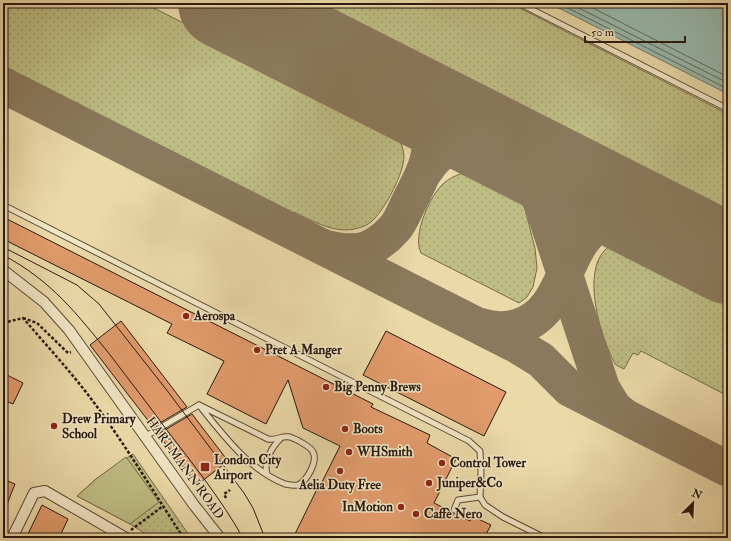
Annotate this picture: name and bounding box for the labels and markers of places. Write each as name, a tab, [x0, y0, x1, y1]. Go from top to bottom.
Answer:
place label: Aerospa	[193, 308, 236, 325]
marker: Aerospa	[181, 311, 191, 321]
place label: Pret A Manger	[265, 342, 343, 359]
marker: Pret A Manger	[252, 345, 262, 355]
place label: Big Penny Brews	[334, 379, 421, 396]
marker: Big Penny Brews	[321, 382, 331, 392]
place label: Drew Primary School	[62, 411, 137, 442]
marker: Drew Primary School	[49, 421, 59, 431]
place label: Boots	[353, 421, 383, 437]
marker: Boots	[340, 424, 350, 434]
place label: WHSmith	[356, 444, 413, 460]
marker: WHSmith	[344, 447, 354, 457]
place label: London City Airport	[213, 452, 283, 484]
place label: Control Tower	[450, 455, 527, 471]
marker: Control Tower	[437, 458, 447, 468]
marker: London City Airport	[199, 461, 211, 473]
marker: Aelia Duty Free	[335, 466, 345, 476]
place label: Juniper&Co	[436, 475, 503, 492]
place label: Aelia Duty Free	[298, 477, 382, 494]
marker: Juniper&Co	[424, 478, 434, 488]
place label: InMotion	[342, 499, 393, 515]
marker: InMotion	[396, 502, 406, 512]
place label: Caffè Nero	[424, 506, 483, 522]
marker: Caffè Nero	[411, 509, 421, 519]

